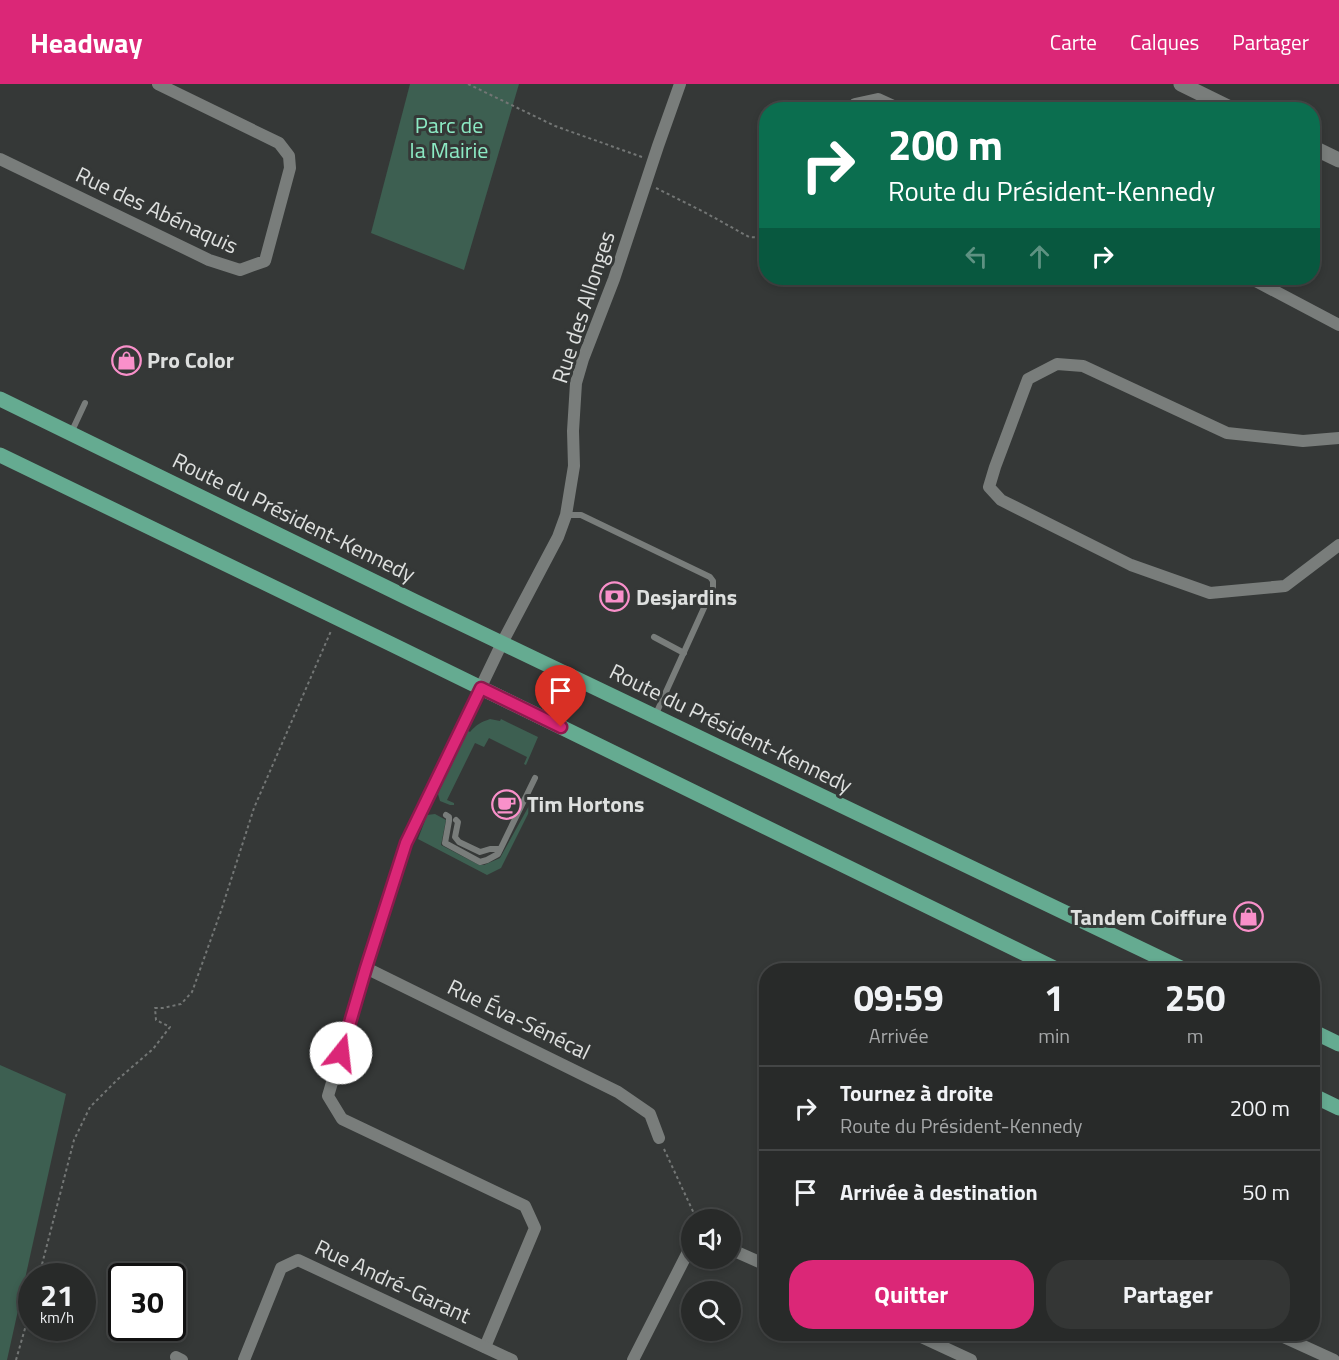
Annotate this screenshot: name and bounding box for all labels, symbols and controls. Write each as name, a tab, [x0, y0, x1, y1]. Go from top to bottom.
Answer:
text: Headway	[30, 21, 142, 64]
text: Carte	[1050, 26, 1097, 58]
text: Calques	[1130, 26, 1199, 58]
text: Partager	[1232, 26, 1309, 58]
park label: Parc de la Mairie	[410, 108, 488, 167]
text: 200 m	[888, 112, 1003, 176]
icon: right	[789, 126, 867, 204]
street label: Rue des Abénaquis	[70, 157, 244, 263]
text: Route du Président-Kennedy	[888, 170, 1215, 211]
street label: Rue des Allonges	[542, 226, 624, 388]
icon: left	[960, 240, 993, 273]
icon: ahead	[1023, 240, 1056, 273]
icon: right	[1086, 240, 1119, 273]
place label: Pro Color	[147, 343, 234, 377]
shop icon: Pro Color	[110, 344, 142, 376]
street label: Route du Président-Kennedy	[167, 443, 422, 591]
place label: Desjardins	[636, 580, 737, 614]
bank icon: Desjardins	[599, 581, 631, 613]
street label: Route du Président-Kennedy	[604, 654, 859, 802]
pin	[535, 665, 586, 727]
icon: arrive	[544, 674, 577, 707]
place label: Tim Hortons	[527, 787, 644, 821]
cafe icon: Tim Hortons	[490, 788, 522, 820]
place label: Tandem Coiffure	[1071, 900, 1227, 934]
shop icon: Tandem Coiffure	[1232, 901, 1264, 933]
street label: Rue Éva-Sénécal	[442, 970, 596, 1068]
text: 09:59	[854, 970, 944, 1025]
text: 1	[1044, 970, 1064, 1025]
text: 250	[1165, 970, 1225, 1025]
text: Arrivée	[869, 1020, 929, 1051]
text: min	[1038, 1020, 1070, 1051]
text: m	[1187, 1020, 1203, 1051]
position arrow	[309, 1021, 373, 1085]
text: Tournez à droite	[840, 1076, 993, 1110]
text: 200 m	[1230, 1091, 1290, 1125]
icon: right	[789, 1092, 822, 1125]
text: Route du Président-Kennedy	[840, 1110, 1082, 1141]
text: Arrivée à destination	[840, 1175, 1038, 1209]
text: 50 m	[1242, 1175, 1290, 1209]
icon: arrive	[789, 1176, 822, 1209]
map controls	[681, 1209, 741, 1341]
button: sound	[681, 1209, 741, 1269]
street label: Rue André-Garant	[309, 1230, 477, 1332]
button: Quitter	[789, 1260, 1034, 1329]
button: Partager	[1046, 1260, 1290, 1329]
speed limit sign: 30	[108, 1263, 186, 1341]
text: 21	[40, 1272, 74, 1318]
button: search	[681, 1281, 741, 1341]
text: km/h	[40, 1306, 74, 1329]

